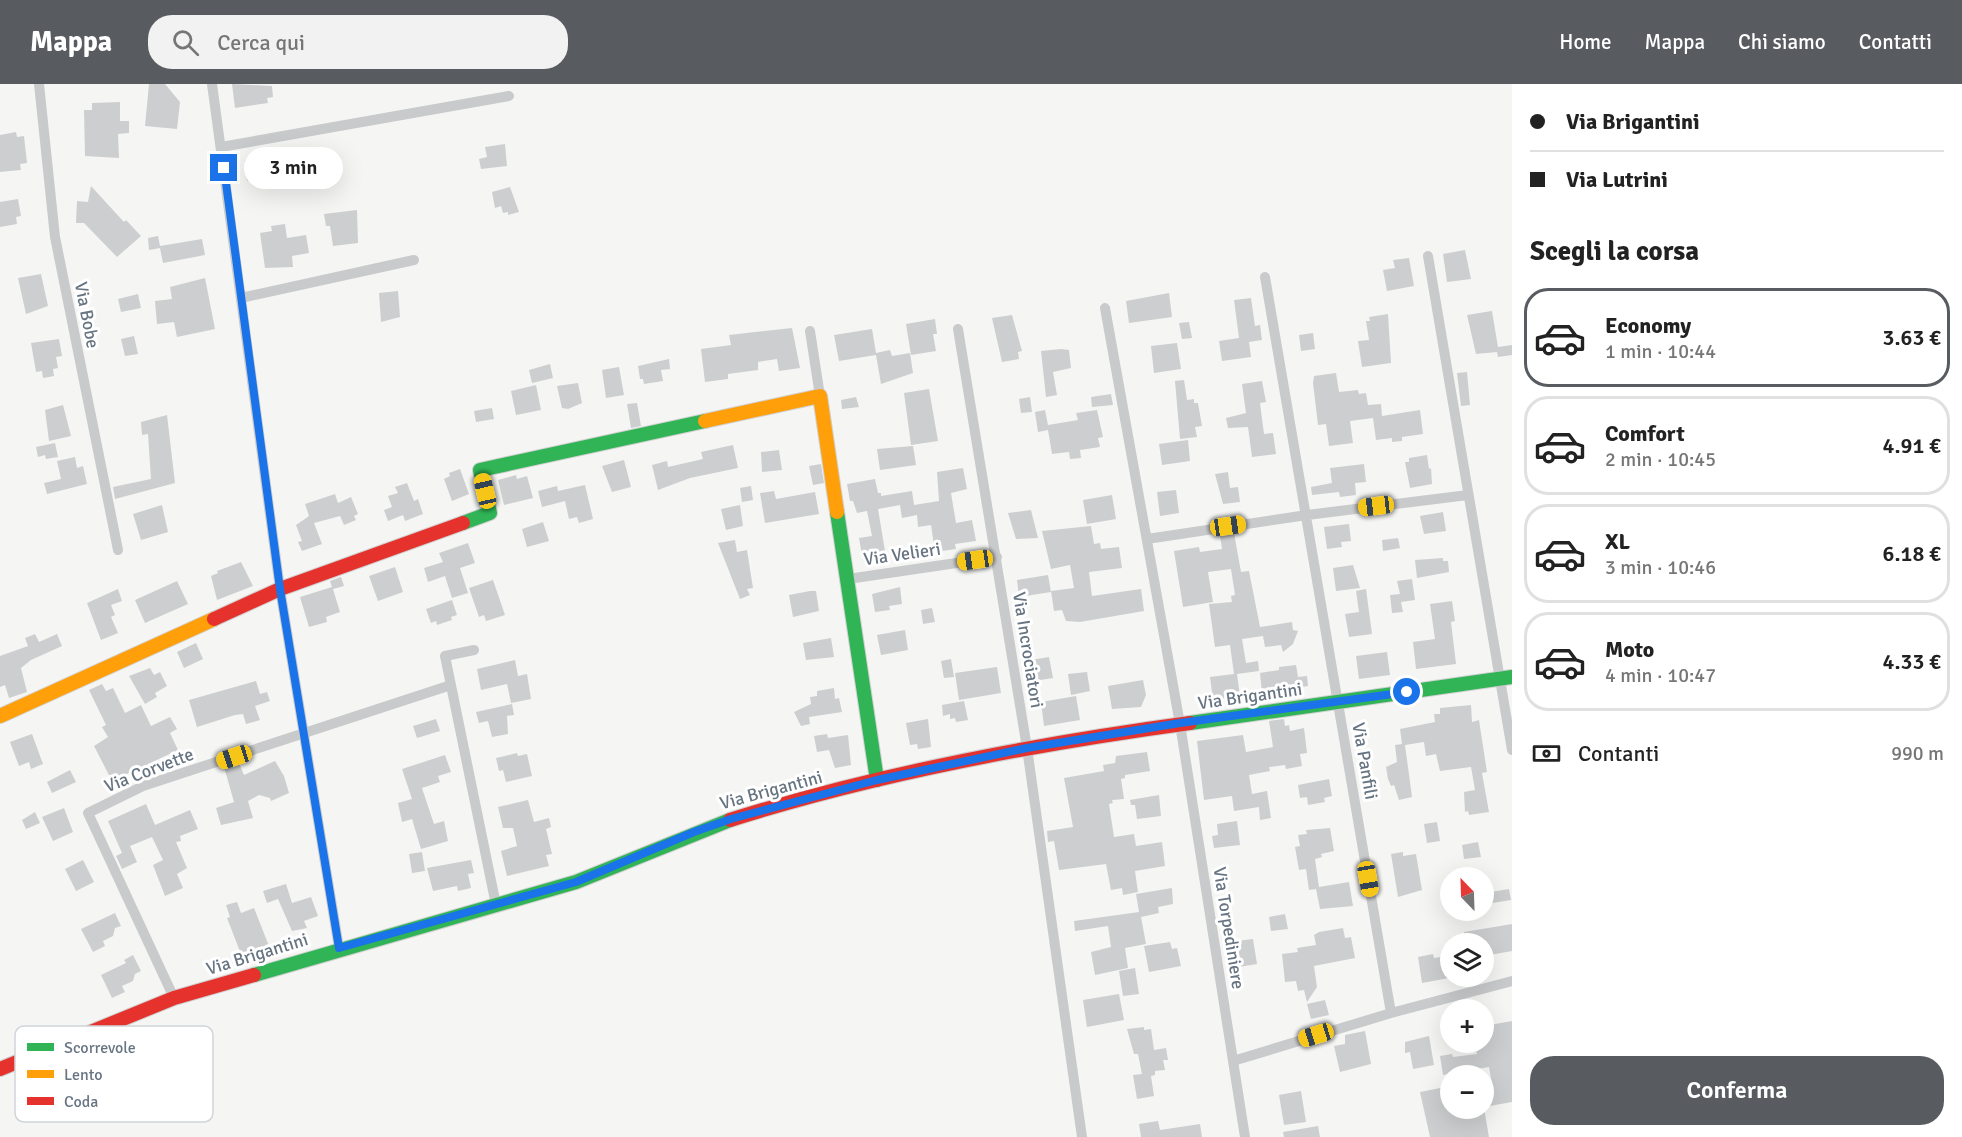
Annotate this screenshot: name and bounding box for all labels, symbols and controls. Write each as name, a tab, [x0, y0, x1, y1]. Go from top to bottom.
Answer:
search box	[148, 15, 568, 69]
text: Mappa	[30, 25, 112, 59]
icon: search	[169, 26, 202, 59]
text: Cerca qui	[217, 29, 305, 56]
text: Home	[1559, 29, 1612, 55]
text: Mappa	[1645, 29, 1705, 55]
text: Chi siamo	[1738, 29, 1826, 55]
text: Contatti	[1859, 29, 1932, 55]
text: Via Brigantini	[1566, 108, 1700, 135]
callout: 3 min	[245, 147, 344, 189]
route end	[210, 154, 237, 181]
text: 3 min	[270, 155, 317, 180]
text: Via Lutrini	[1566, 166, 1668, 193]
text: Scegli la corsa	[1530, 235, 1699, 268]
street label: Via Bobe	[70, 280, 104, 350]
icon: car	[1533, 311, 1587, 365]
text: Economy	[1605, 312, 1691, 339]
text: 3.63 €	[1883, 324, 1941, 351]
text: 1 min · 10:44	[1605, 339, 1716, 364]
icon: car	[1533, 419, 1587, 473]
text: Comfort	[1605, 420, 1685, 447]
text: 4.91 €	[1883, 432, 1941, 459]
text: 2 min · 10:45	[1605, 447, 1716, 472]
car	[472, 471, 498, 511]
car	[1357, 495, 1395, 517]
car	[1209, 515, 1247, 537]
icon: car	[1533, 527, 1587, 581]
text: XL	[1605, 528, 1630, 555]
street label: Via Velieri	[862, 538, 942, 570]
text: 6.18 €	[1883, 540, 1941, 567]
car	[956, 549, 994, 571]
text: 3 min · 10:46	[1605, 555, 1716, 580]
street label: Via Incrociatori	[1008, 590, 1048, 710]
icon: car	[1533, 635, 1587, 689]
text: Moto	[1605, 636, 1654, 663]
text: 4.33 €	[1883, 648, 1941, 675]
text: 4 min · 10:47	[1605, 663, 1716, 688]
street label: Via Brigantini	[1196, 678, 1304, 714]
route start	[1393, 678, 1420, 705]
street label: Via Panfili	[1347, 721, 1383, 801]
icon: cash	[1530, 737, 1563, 770]
text: Contanti	[1578, 740, 1659, 767]
text: 990 m	[1891, 741, 1944, 766]
street label: Via Corvette	[101, 743, 197, 797]
car	[214, 743, 254, 771]
street label: Via Brigantini	[717, 766, 825, 814]
car	[1356, 860, 1380, 898]
street label: Via Torpediniere	[1208, 865, 1250, 991]
north arrow	[1440, 867, 1494, 921]
map controls	[1440, 867, 1494, 1119]
street label: Via Brigantini	[203, 928, 311, 980]
button: layers	[1440, 933, 1494, 987]
button: +	[1440, 999, 1494, 1053]
car	[1296, 1021, 1336, 1049]
legend	[15, 1026, 213, 1122]
text: Scorrevole	[64, 1038, 136, 1058]
button: Conferma	[1530, 1056, 1944, 1125]
text: Lento	[64, 1065, 102, 1085]
button: −	[1440, 1065, 1494, 1119]
text: Coda	[64, 1092, 98, 1112]

